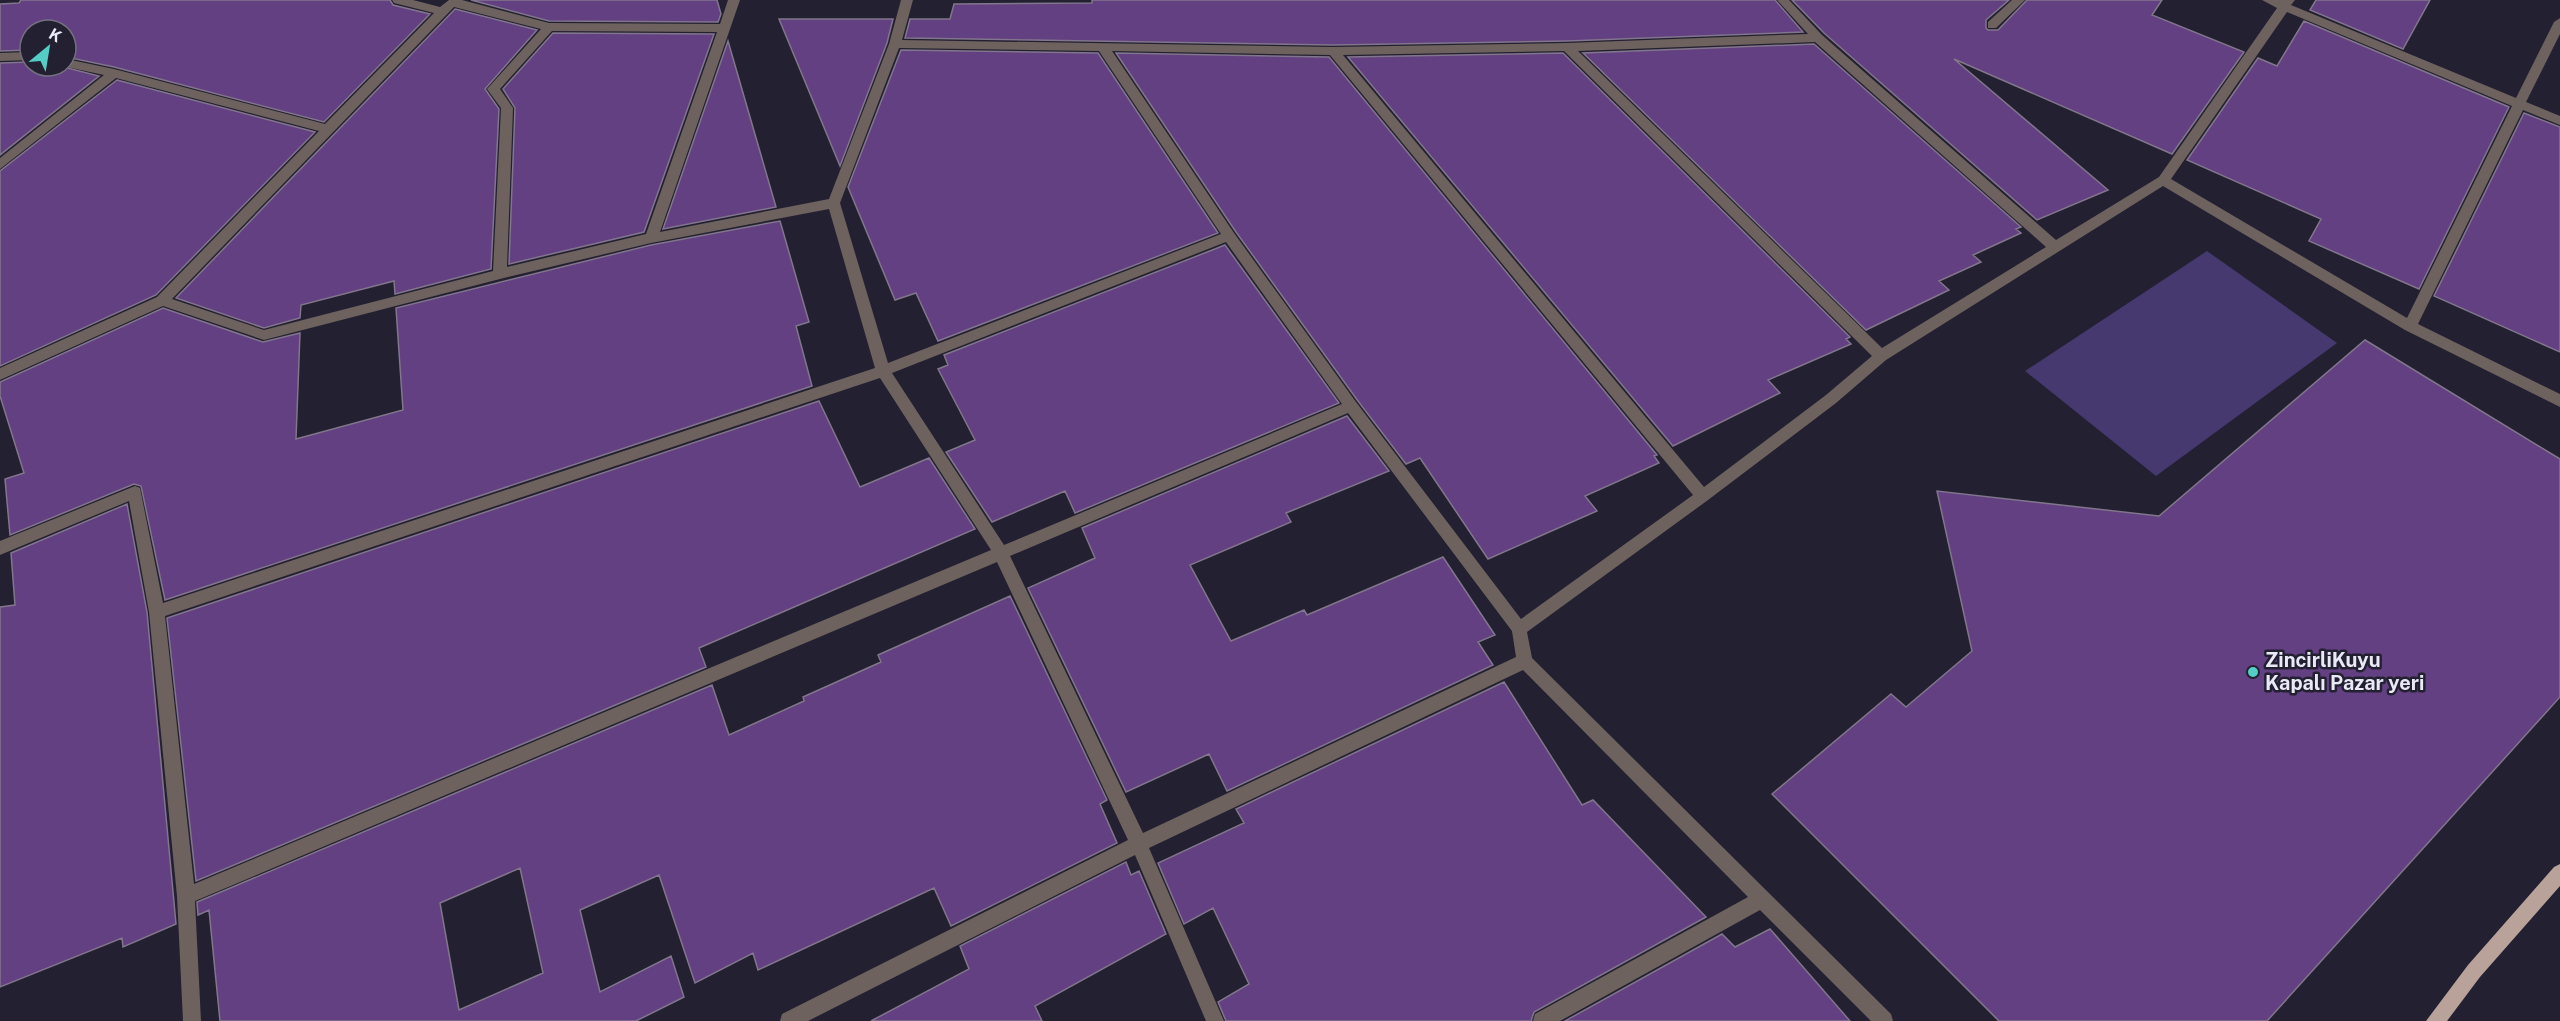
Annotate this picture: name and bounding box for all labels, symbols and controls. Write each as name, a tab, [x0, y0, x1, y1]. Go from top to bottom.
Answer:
north arrow	[18, 18, 78, 78]
text: K	[46, 24, 65, 47]
place label: ZincirliKuyu Kapalı Pazar yeri	[2265, 648, 2424, 695]
marker: ZincirliKuyu Kapalı Pazar yeri	[2246, 665, 2260, 679]

